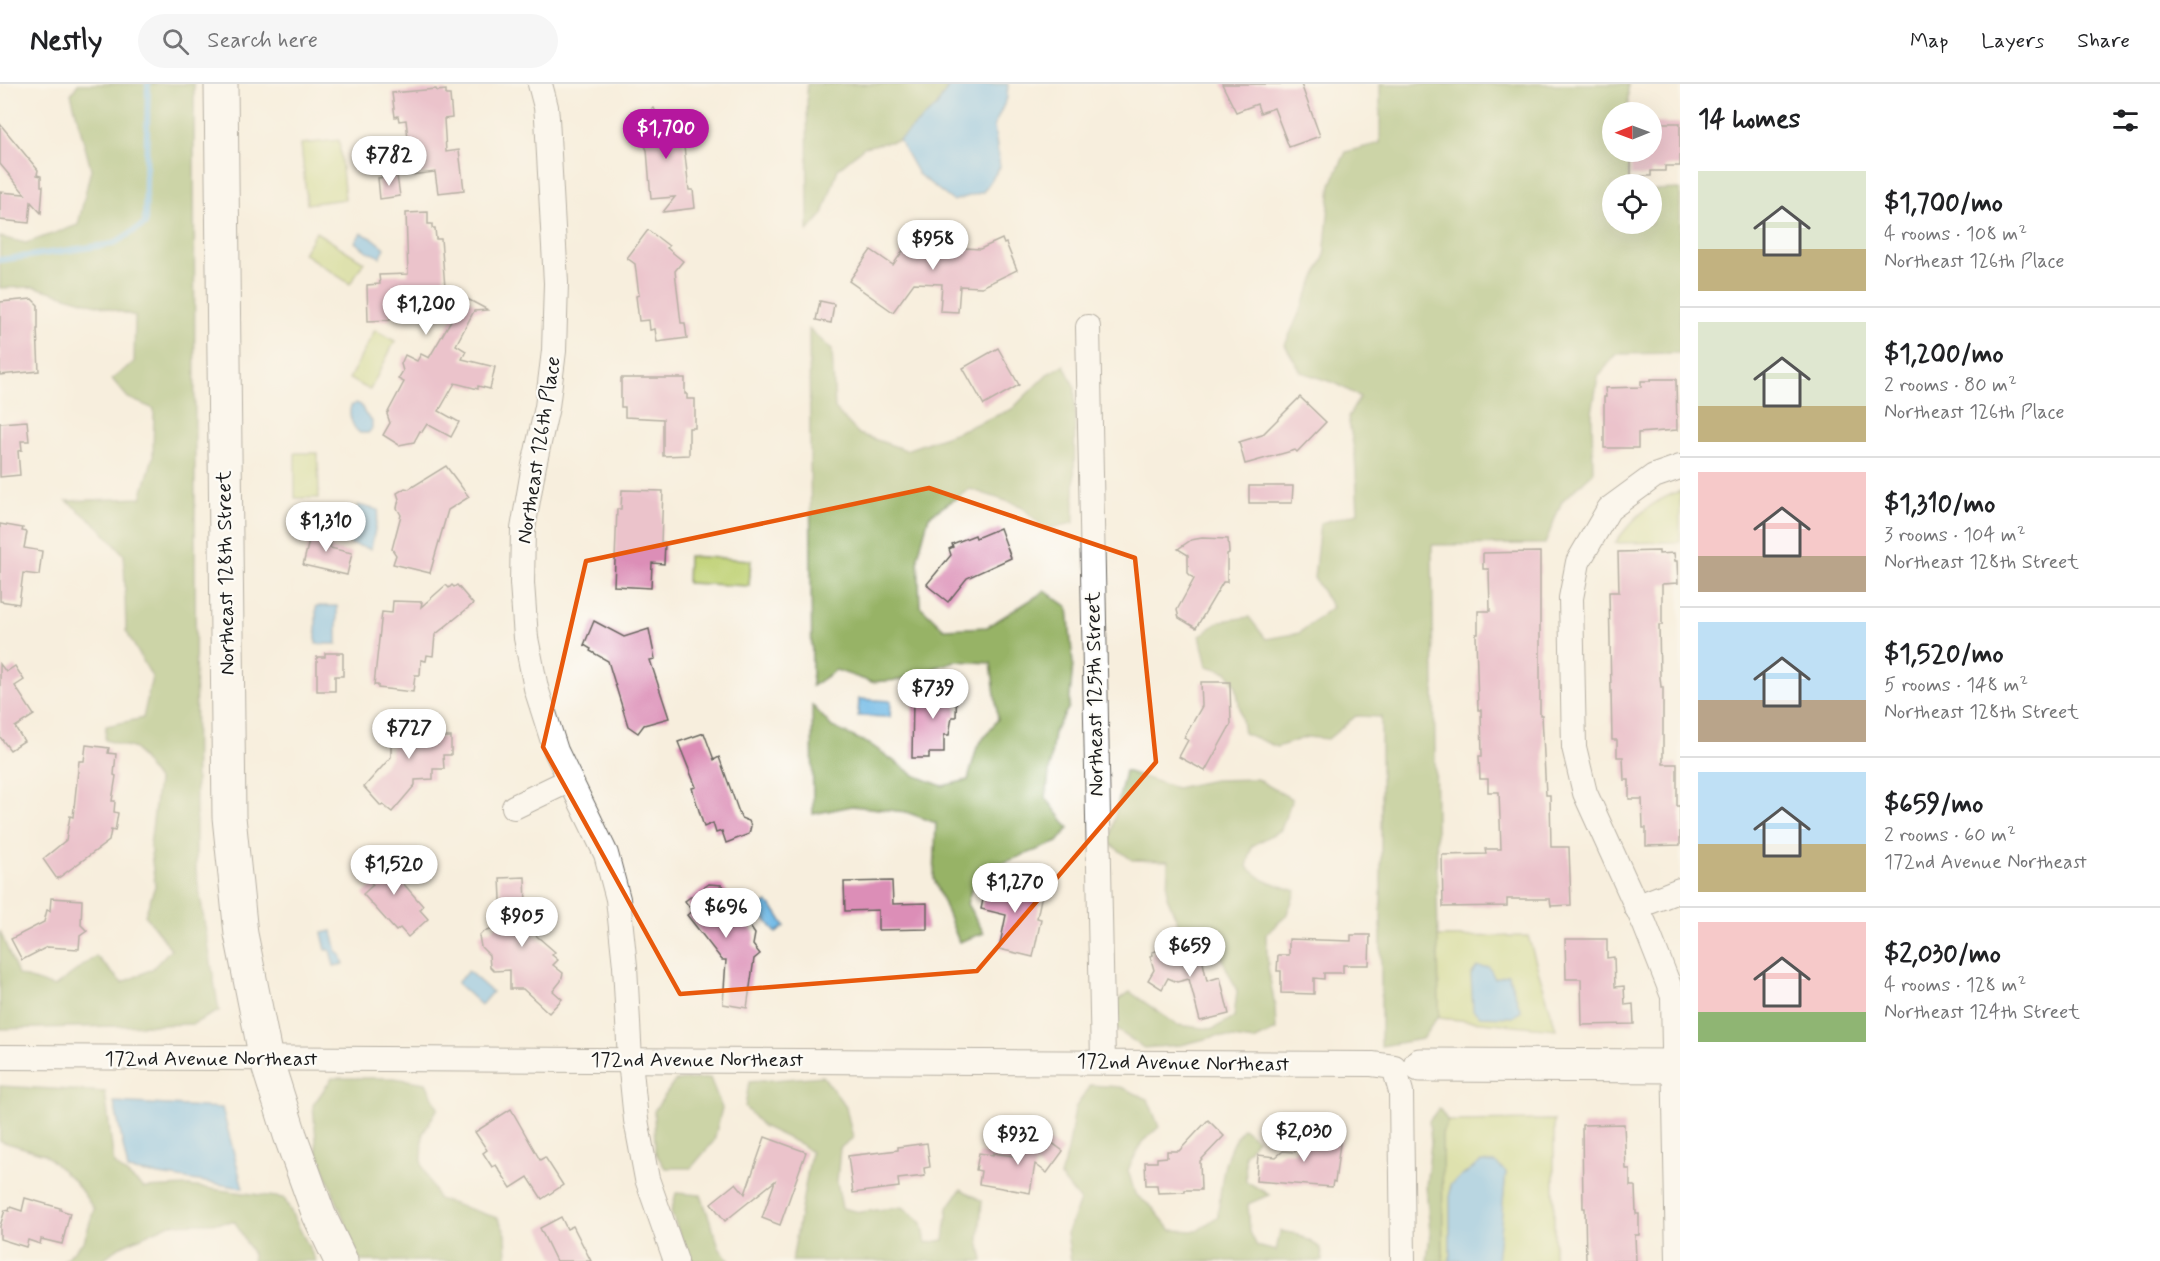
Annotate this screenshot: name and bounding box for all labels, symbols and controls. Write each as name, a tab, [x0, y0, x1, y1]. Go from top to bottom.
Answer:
search box	[138, 14, 558, 68]
text: Nestly	[30, 23, 102, 60]
icon: search	[159, 25, 192, 58]
text: Search here	[207, 27, 318, 55]
text: Map	[1910, 27, 1948, 55]
text: Layers	[1981, 27, 2044, 55]
text: Share	[2077, 27, 2130, 55]
north arrow	[1602, 102, 1662, 162]
map controls	[1602, 102, 1662, 234]
text: 14 homes	[1698, 103, 1800, 137]
icon: filters	[2109, 104, 2142, 137]
pin: $1,700	[617, 109, 715, 160]
text: $1,700	[637, 115, 695, 142]
pin: $782	[353, 136, 425, 187]
text: $782	[366, 142, 412, 169]
button: locate	[1602, 174, 1662, 234]
text: $1,700/mo	[1884, 187, 2003, 221]
icon: home	[1746, 195, 1818, 267]
pin: $958	[897, 220, 969, 271]
text: 4 rooms · 108 m²	[1884, 221, 2027, 248]
text: $958	[911, 226, 955, 253]
text: Northeast 126th Place	[1884, 248, 2064, 275]
pin: $1,200	[377, 285, 475, 336]
text: $1,200	[397, 291, 455, 318]
text: $1,200/mo	[1884, 338, 2004, 372]
icon: home	[1746, 346, 1818, 418]
street label: Northeast 126th Place	[510, 354, 568, 546]
text: 2 rooms · 80 m²	[1884, 372, 2017, 399]
text: Northeast 126th Place	[1884, 399, 2064, 426]
street label: Northeast 128th Street	[210, 470, 242, 676]
text: $1,310/mo	[1884, 488, 1995, 522]
icon: home	[1746, 496, 1818, 568]
pin: $1,310	[277, 502, 375, 553]
text: $1,310	[300, 508, 352, 535]
text: 3 rooms · 104 m²	[1884, 522, 2026, 549]
text: Northeast 128th Street	[1884, 549, 2079, 576]
street label: Northeast 125th Street	[1079, 591, 1111, 797]
text: $1,520/mo	[1884, 638, 2004, 672]
icon: home	[1746, 646, 1818, 718]
pin: $739	[897, 669, 969, 720]
text: 5 rooms · 148 m²	[1884, 672, 2028, 699]
text: $739	[912, 675, 954, 702]
text: Northeast 128th Street	[1884, 699, 2079, 726]
pin: $727	[373, 709, 445, 760]
text: $727	[386, 715, 432, 742]
text: $659/mo	[1884, 788, 1983, 822]
icon: home	[1746, 796, 1818, 868]
text: 2 rooms · 60 m²	[1884, 822, 2016, 849]
pin: $1,520	[345, 845, 443, 896]
text: 172nd Avenue Northeast	[1884, 849, 2087, 876]
text: $1,520	[365, 851, 423, 878]
pin: $1,270	[966, 863, 1064, 914]
text: $1,270	[986, 869, 1044, 896]
pin: $696	[690, 888, 762, 939]
text: $696	[704, 894, 748, 921]
pin: $905	[486, 897, 558, 948]
text: $905	[500, 903, 544, 930]
pin: $659	[1154, 927, 1226, 978]
text: $659	[1168, 933, 1212, 960]
text: $2,030/mo	[1884, 938, 2001, 972]
icon: home	[1746, 946, 1818, 1018]
text: 4 rooms · 128 m²	[1884, 972, 2026, 999]
text: Northeast 124th Street	[1884, 999, 2080, 1026]
street label: 172nd Avenue Northeast	[105, 1045, 318, 1073]
street label: 172nd Avenue Northeast	[591, 1046, 804, 1074]
street label: 172nd Avenue Northeast	[1076, 1047, 1290, 1079]
pin: $2,030	[1255, 1112, 1353, 1163]
pin: $932	[982, 1115, 1054, 1166]
text: $2,030	[1276, 1118, 1332, 1145]
text: $932	[997, 1121, 1039, 1148]

